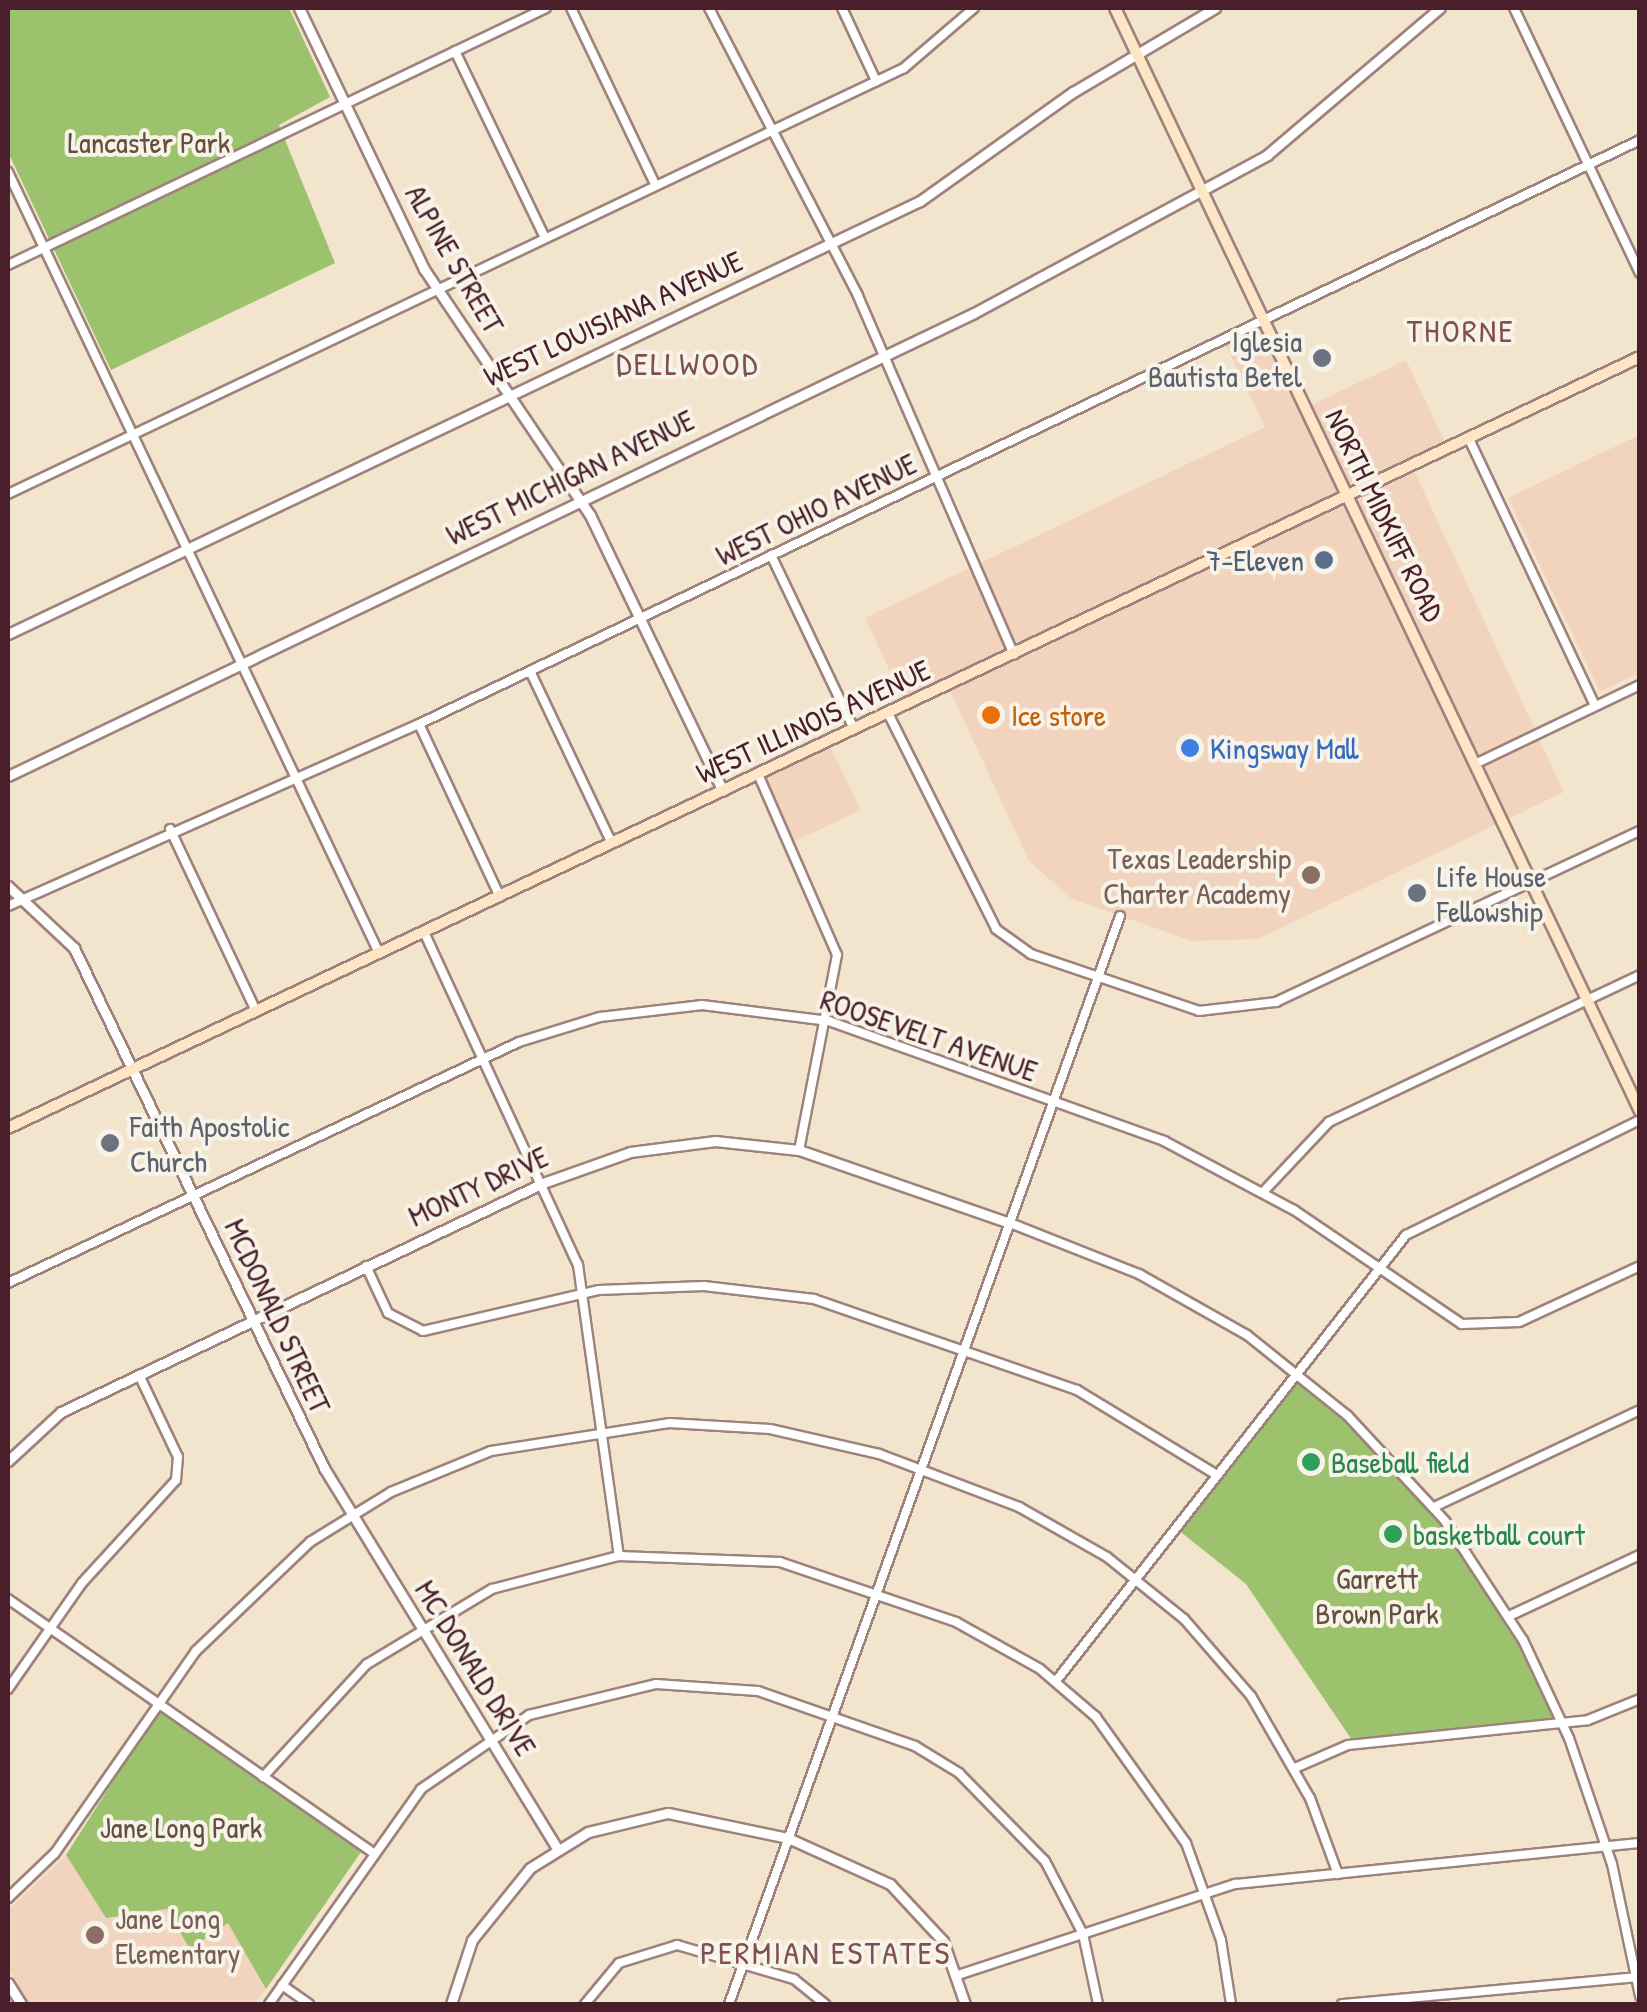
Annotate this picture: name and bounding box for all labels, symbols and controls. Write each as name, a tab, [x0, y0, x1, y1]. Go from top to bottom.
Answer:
park label: Lancaster Park	[68, 124, 230, 160]
street label: ALPINE STREET	[398, 178, 512, 340]
street label: WEST LOUISIANA AVENUE	[478, 242, 748, 394]
district label: THORNE	[1407, 312, 1515, 350]
place label: Iglesia Bautista Betel	[1148, 323, 1302, 394]
district label: DELLWOOD	[616, 345, 760, 383]
marker: Iglesia Bautista Betel	[1311, 347, 1333, 369]
street label: WEST MICHIGAN AVENUE	[440, 401, 700, 553]
street label: NORTH MIDKIFF ROAD	[1318, 403, 1452, 627]
street label: WEST OHIO AVENUE	[710, 445, 922, 573]
place label: 7-Eleven	[1206, 542, 1304, 578]
marker: 7-Eleven	[1313, 549, 1335, 571]
street label: WEST ILLINOIS AVENUE	[690, 651, 936, 791]
place label: Ice store	[1011, 697, 1106, 733]
marker: Ice store	[980, 704, 1002, 726]
place label: Kingsway Mall	[1210, 730, 1359, 766]
marker: Kingsway Mall	[1179, 737, 1201, 759]
place label: Texas Leadership Charter Academy	[1103, 840, 1291, 910]
place label: Life House Fellowship	[1437, 858, 1546, 928]
marker: Texas Leadership Charter Academy	[1300, 864, 1322, 886]
marker: Life House Fellowship	[1406, 882, 1428, 904]
street label: ROOSEVELT AVENUE	[816, 981, 1042, 1089]
place label: Faith Apostolic Church	[130, 1108, 289, 1178]
marker: Faith Apostolic Church	[99, 1132, 121, 1154]
street label: MONTY DRIVE	[403, 1138, 553, 1234]
street label: MCDONALD STREET	[217, 1213, 339, 1419]
place label: Baseball field	[1331, 1444, 1469, 1480]
marker: Baseball field	[1300, 1451, 1322, 1473]
place label: basketball court	[1413, 1516, 1585, 1552]
marker: basketball court	[1382, 1523, 1404, 1545]
park label: Garrett Brown Park	[1315, 1560, 1439, 1630]
street label: MC DONALD DRIVE	[408, 1574, 544, 1762]
park label: Jane Long Park	[100, 1809, 262, 1845]
place label: Jane Long Elementary	[115, 1900, 240, 1970]
marker: Jane Long Elementary	[84, 1924, 106, 1946]
district label: PERMIAN ESTATES	[700, 1934, 952, 1972]

